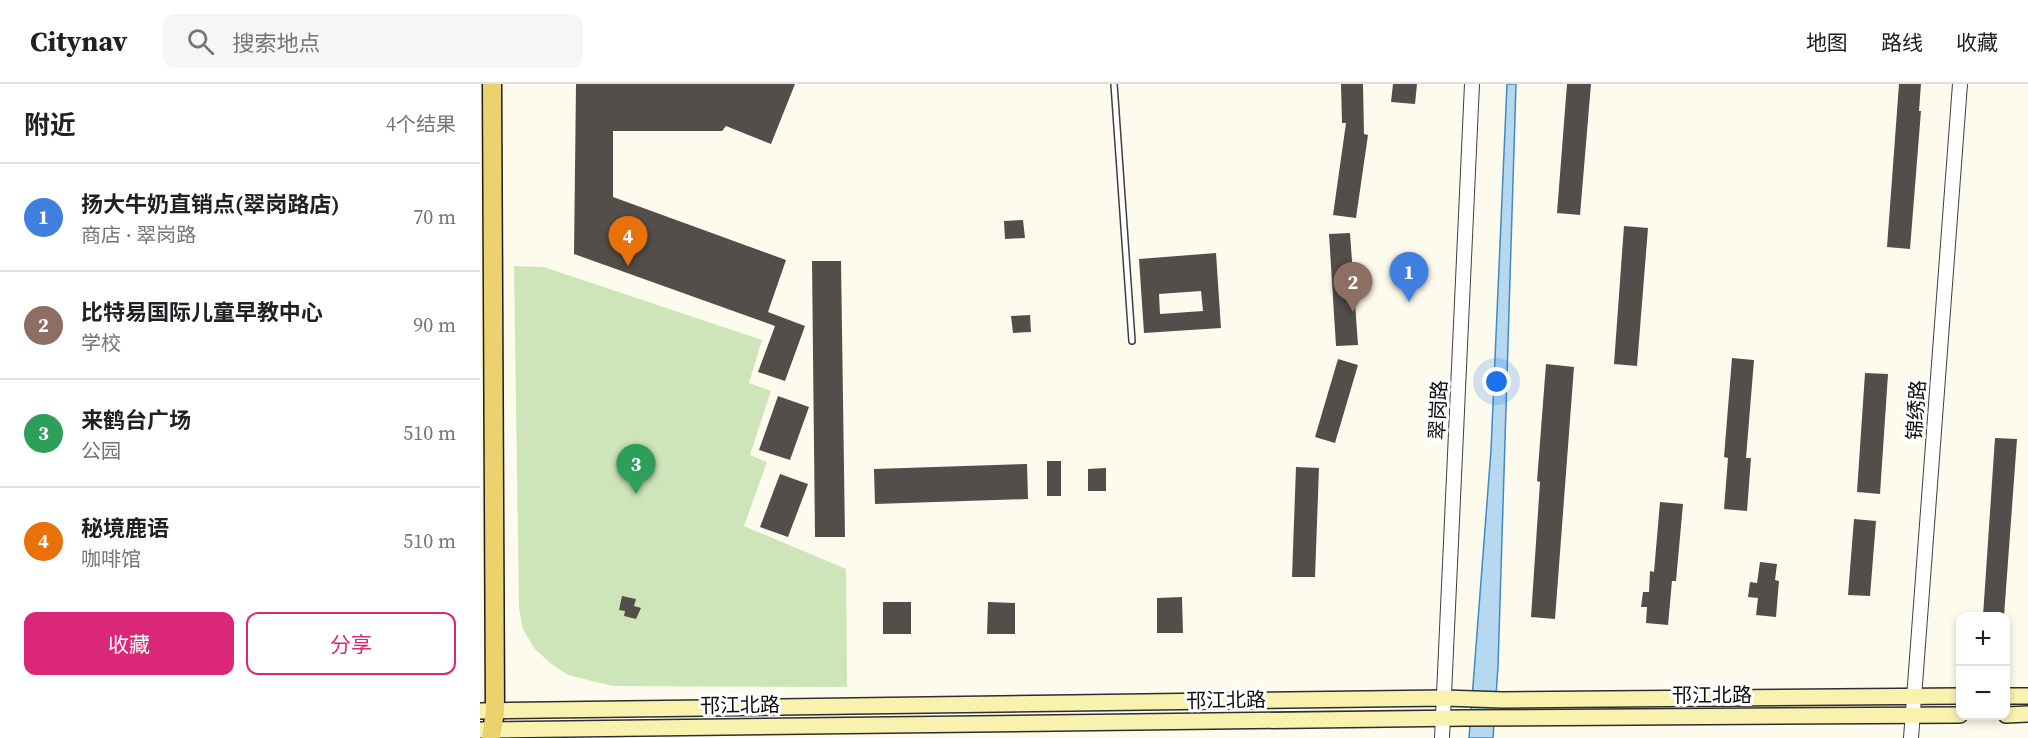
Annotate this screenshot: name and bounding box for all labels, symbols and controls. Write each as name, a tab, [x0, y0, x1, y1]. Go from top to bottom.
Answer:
search box	[163, 14, 583, 68]
text: Citynav	[30, 22, 127, 60]
icon: search	[184, 25, 217, 58]
text: 搜索地点	[232, 28, 320, 58]
text: 地图	[1806, 28, 1848, 57]
text: 路线	[1881, 28, 1923, 57]
text: 收藏	[1956, 28, 1998, 57]
text: 附近	[24, 107, 76, 143]
text: 4个结果	[386, 110, 456, 138]
text: 扬大牛奶直销点(翠岗路店)	[81, 189, 340, 219]
text: 1	[38, 203, 49, 231]
text: 70 m	[413, 203, 456, 231]
pin: 4	[608, 216, 648, 266]
text: 商店 · 翠岗路	[81, 221, 196, 249]
pin: 1	[1390, 252, 1428, 302]
pin: 2	[1334, 262, 1372, 312]
text: 比特易国际儿童早教中心	[81, 297, 323, 327]
text: 2	[38, 311, 49, 339]
text: 90 m	[413, 311, 456, 339]
text: 学校	[81, 329, 121, 357]
your location	[1482, 367, 1511, 396]
street label: 翠岗路	[1422, 379, 1454, 441]
street label: 锦绣路	[1900, 379, 1932, 441]
text: 来鹤台广场	[81, 405, 191, 435]
text: 3	[38, 419, 49, 447]
text: 510 m	[403, 419, 456, 447]
text: 公园	[81, 437, 121, 465]
pin: 3	[616, 444, 656, 494]
text: 秘境鹿语	[81, 513, 169, 543]
text: 4	[38, 527, 49, 555]
text: 510 m	[403, 527, 456, 555]
text: 咖啡馆	[81, 545, 141, 573]
button: 收藏	[24, 612, 234, 675]
button: 分享	[246, 612, 456, 675]
map controls	[1956, 612, 2010, 720]
button: +	[1956, 612, 2010, 666]
button: −	[1956, 666, 2010, 720]
street label: 邗江北路	[1672, 681, 1752, 709]
street label: 邗江北路	[1186, 685, 1266, 715]
street label: 邗江北路	[700, 690, 780, 720]

